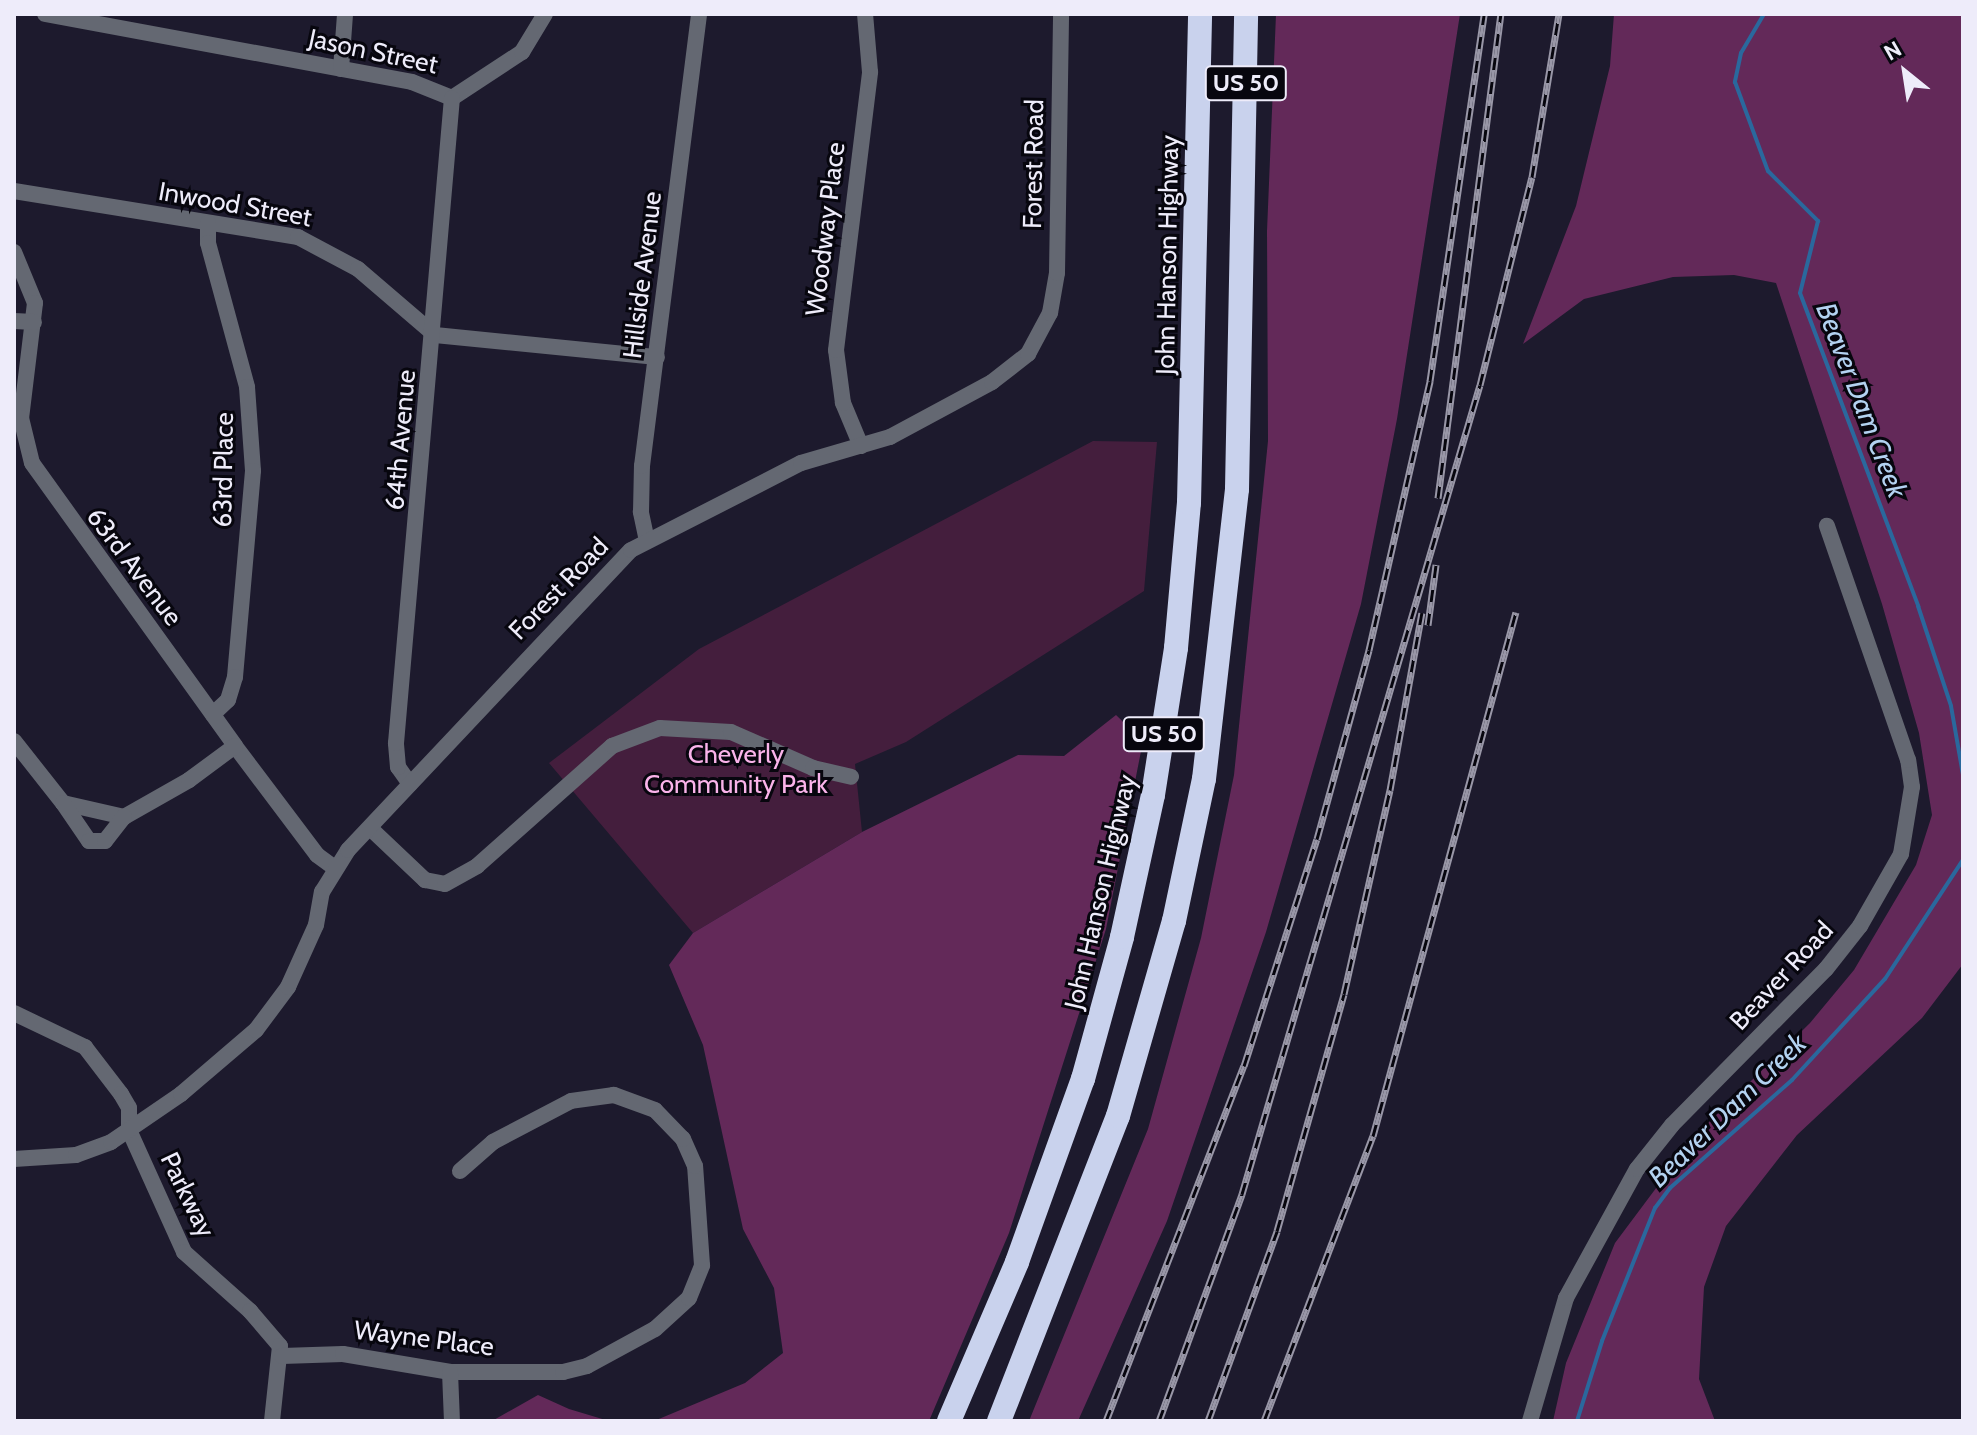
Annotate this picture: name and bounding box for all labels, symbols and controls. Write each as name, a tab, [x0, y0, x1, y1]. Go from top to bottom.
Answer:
street label: Jason Street	[306, 23, 440, 81]
north arrow	[1865, 32, 1945, 112]
text: N	[1879, 35, 1906, 66]
road number: US 50	[1204, 63, 1288, 103]
street label: Forest Road	[1017, 99, 1051, 229]
street label: John Hanson Highway	[1150, 135, 1186, 375]
street label: Woodway Place	[800, 140, 852, 318]
street label: Inwood Street	[156, 176, 314, 234]
street label: Hillside Avenue	[617, 190, 669, 360]
water label: Beaver Dam Creek	[1809, 298, 1915, 502]
street label: 64th Avenue	[379, 368, 423, 512]
street label: 63rd Place	[207, 412, 241, 528]
street label: 63rd Avenue	[80, 502, 188, 632]
street label: Forest Road	[503, 532, 615, 646]
road number: US 50	[1122, 714, 1206, 754]
park label: Cheverly Community Park	[644, 739, 828, 800]
street label: John Hanson Highway	[1059, 772, 1143, 1012]
street label: Beaver Road	[1724, 915, 1840, 1037]
water label: Beaver Dam Creek	[1641, 1026, 1813, 1194]
street label: Parkway	[153, 1147, 221, 1243]
street label: Wayne Place	[352, 1315, 496, 1363]

